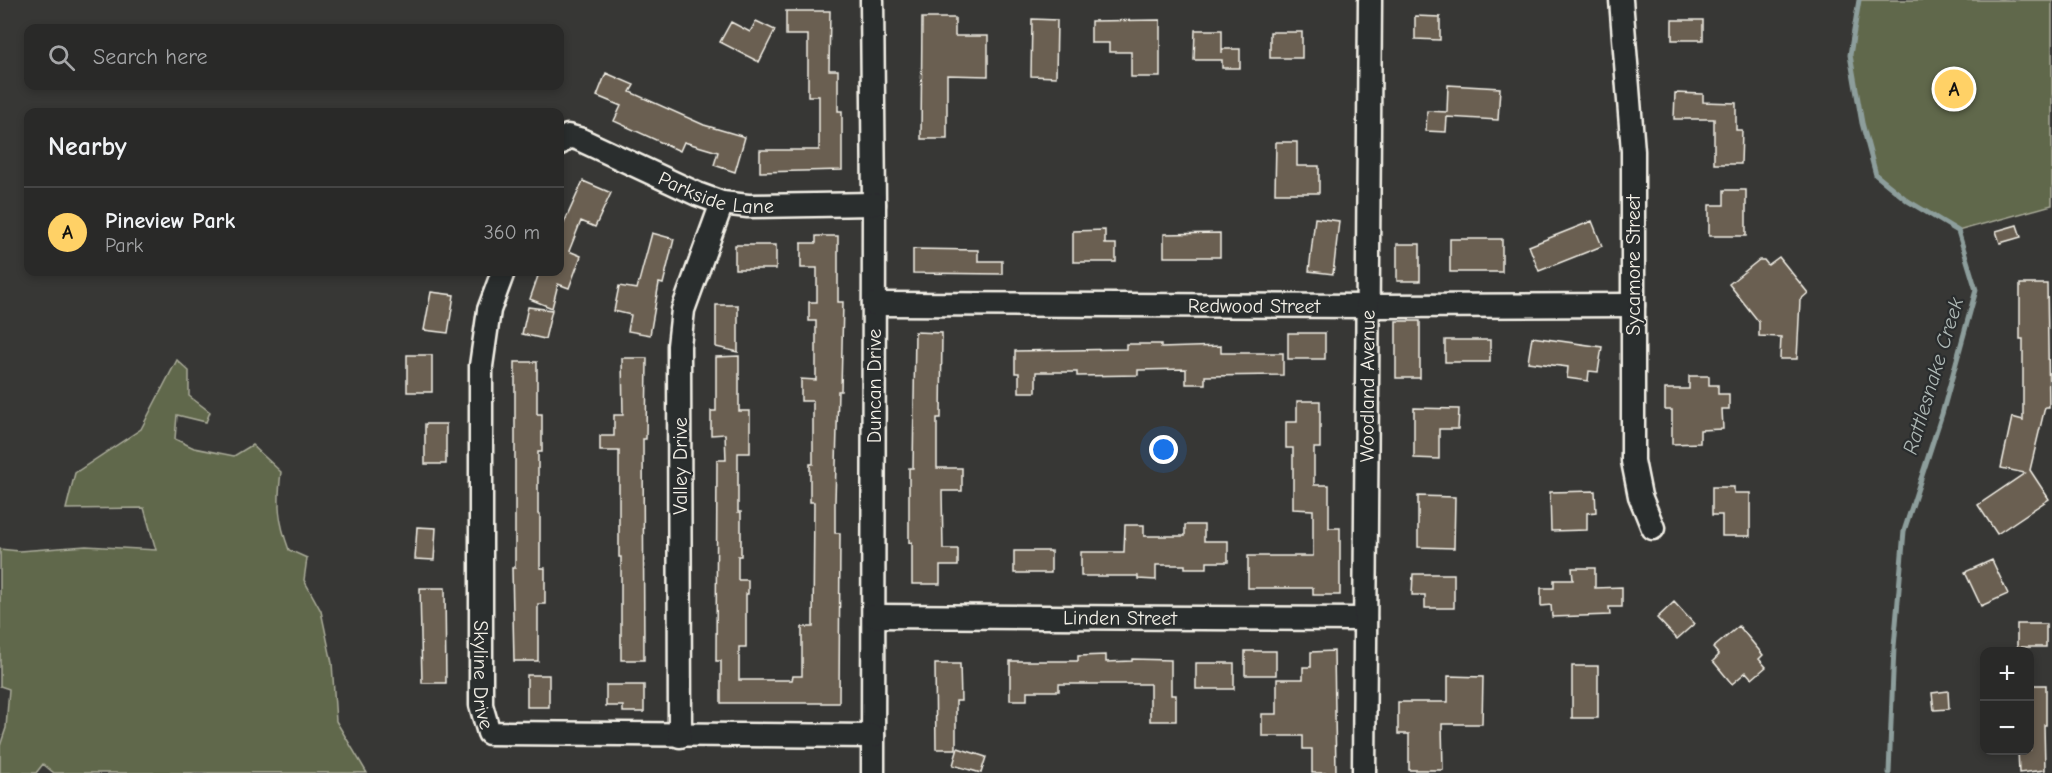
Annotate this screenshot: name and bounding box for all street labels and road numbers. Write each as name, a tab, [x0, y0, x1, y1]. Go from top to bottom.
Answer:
street label: Parkside Lane	[655, 166, 774, 218]
street label: Sycamore Street	[1622, 193, 1645, 336]
street label: Redwood Street	[1188, 294, 1322, 317]
street label: Woodland Avenue	[1355, 310, 1379, 462]
street label: Duncan Drive	[863, 329, 886, 443]
street label: Valley Drive	[669, 417, 692, 515]
street label: Linden Street	[1063, 606, 1178, 629]
street label: Skyline Drive	[470, 620, 499, 732]

